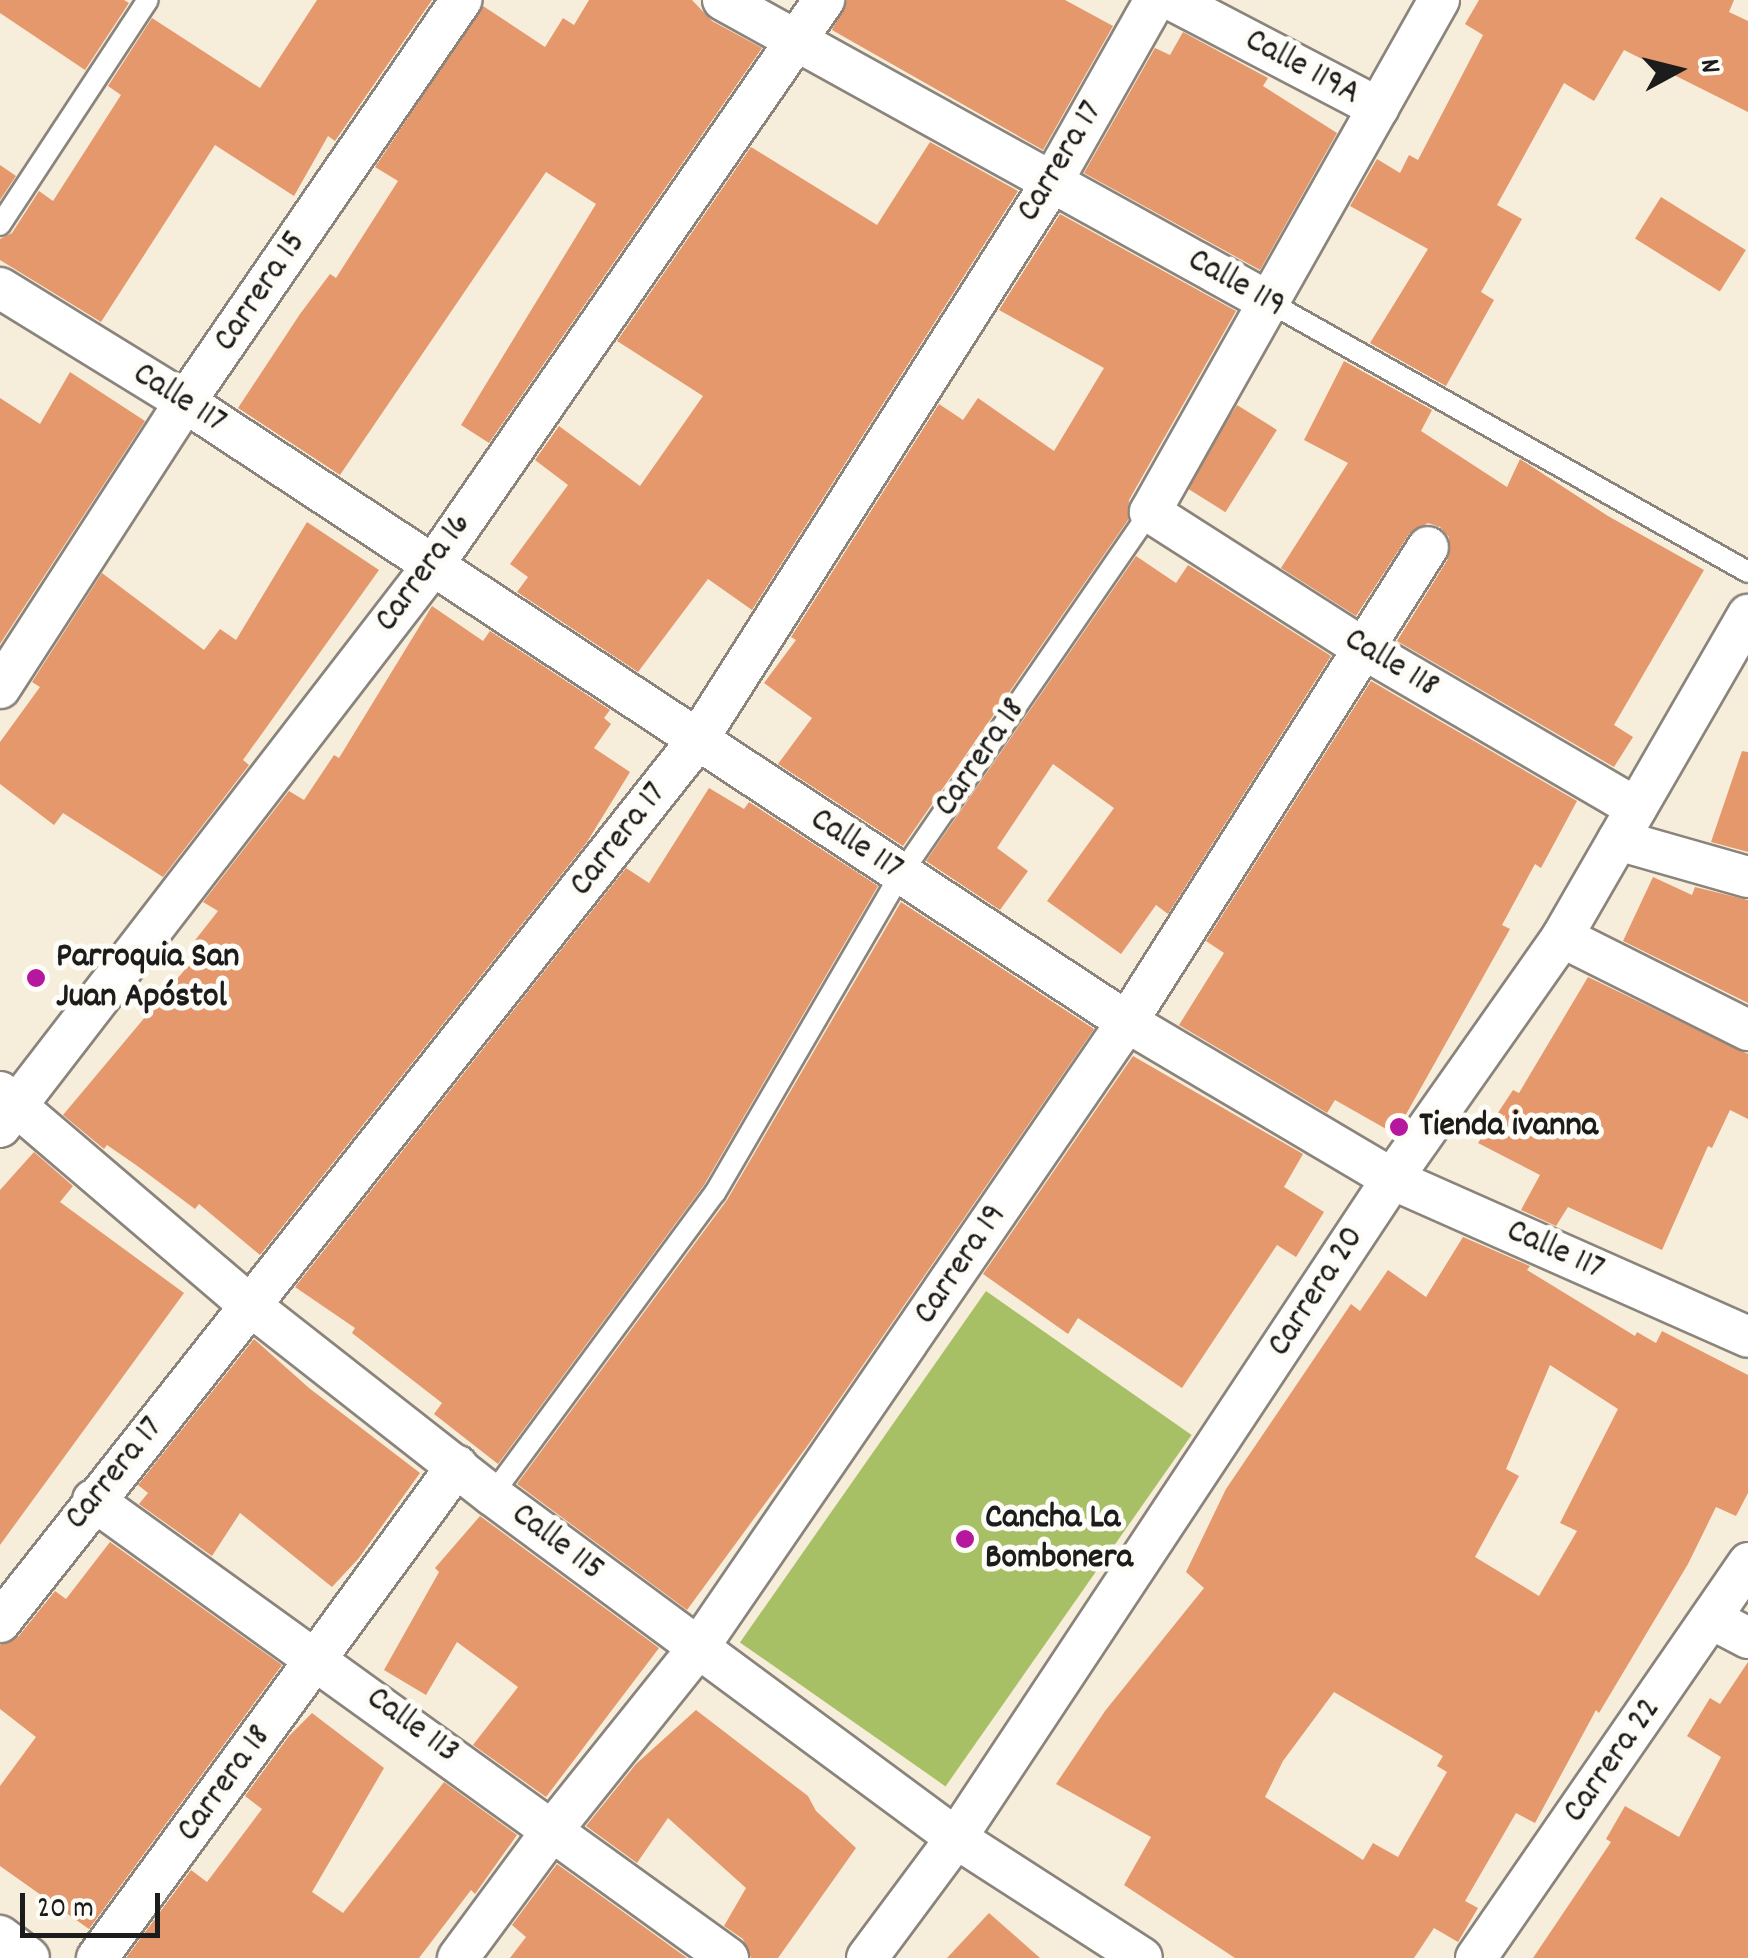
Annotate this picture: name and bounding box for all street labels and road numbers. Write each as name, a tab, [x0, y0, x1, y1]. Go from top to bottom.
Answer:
street label: Calle 119A	[1237, 20, 1367, 116]
street label: Carrera 17	[1009, 94, 1113, 230]
street label: Carrera 15	[205, 224, 317, 360]
street label: Calle 119	[1180, 240, 1292, 328]
street label: Calle 117	[124, 354, 234, 444]
street label: Carrera 16	[367, 505, 481, 641]
street label: Calle 118	[1336, 619, 1446, 709]
street label: Carrera 18	[926, 691, 1036, 825]
street label: Carrera 17	[561, 774, 677, 906]
street label: Calle 117	[802, 799, 910, 891]
street label: Carrera 19	[906, 1197, 1016, 1333]
street label: Calle 117	[1500, 1211, 1610, 1291]
street label: Carrera 20	[1259, 1219, 1375, 1365]
street label: Carrera 17	[57, 1409, 173, 1539]
street label: Calle 115	[502, 1495, 612, 1591]
street label: Calle 113	[357, 1678, 467, 1774]
street label: Carrera 22	[1555, 1690, 1671, 1832]
street label: Carrera 18	[169, 1717, 281, 1851]

